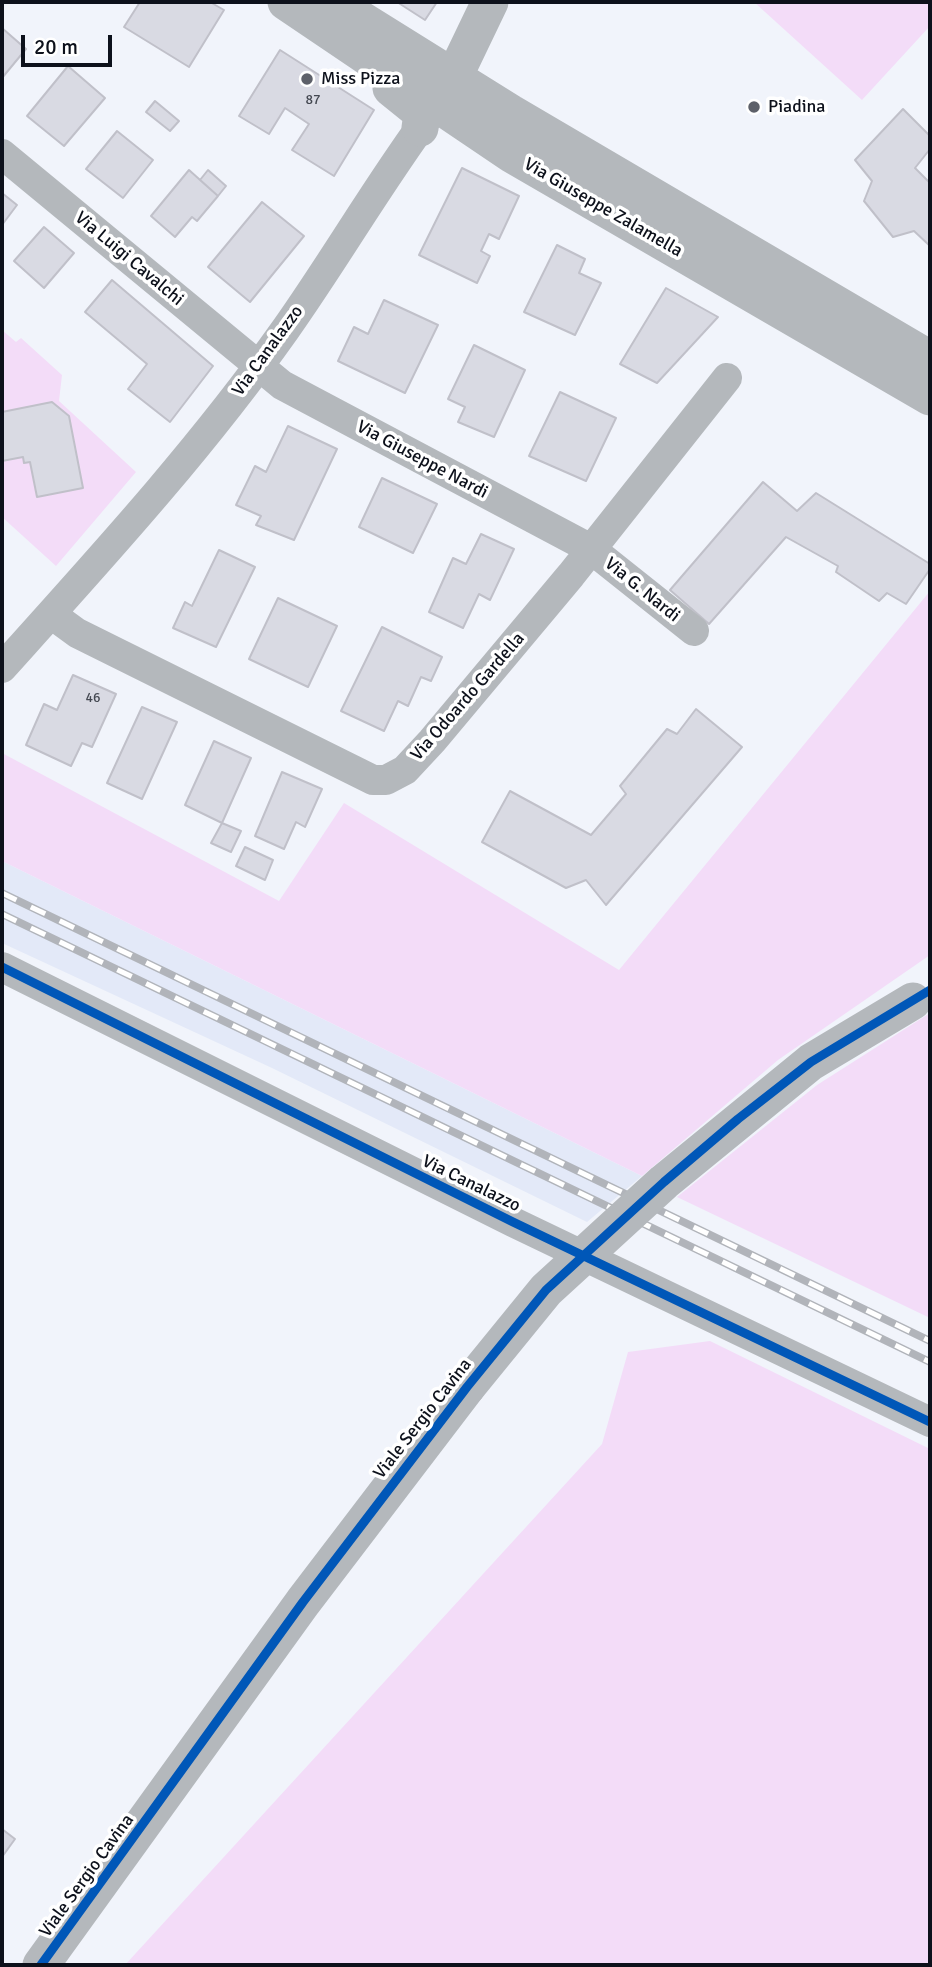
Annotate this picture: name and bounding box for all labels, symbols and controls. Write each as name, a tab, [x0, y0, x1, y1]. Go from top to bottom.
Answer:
scale bar	[24, 21, 116, 65]
text: 20 m	[34, 34, 78, 60]
place label: Miss Pizza	[321, 68, 400, 90]
marker: Miss Pizza	[299, 71, 315, 87]
house number: 87	[305, 92, 321, 108]
place label: Piadina	[768, 96, 825, 118]
marker: Piadina	[746, 99, 762, 115]
street label: Via Giuseppe Zalamella	[520, 154, 686, 262]
street label: Via Luigi Cavalchi	[70, 207, 188, 311]
street label: Via Canalazzo	[228, 301, 308, 401]
street label: Via Giuseppe Nardi	[353, 416, 491, 504]
street label: Via G. Nardi	[600, 553, 684, 627]
street label: Via Odoardo Gardella	[406, 629, 530, 765]
house number: 46	[85, 690, 101, 706]
street label: Via Canalazzo	[418, 1151, 524, 1217]
street label: Viale Sergio Cavina	[369, 1354, 477, 1484]
street label: Viale Sergio Cavina	[35, 1810, 139, 1942]

